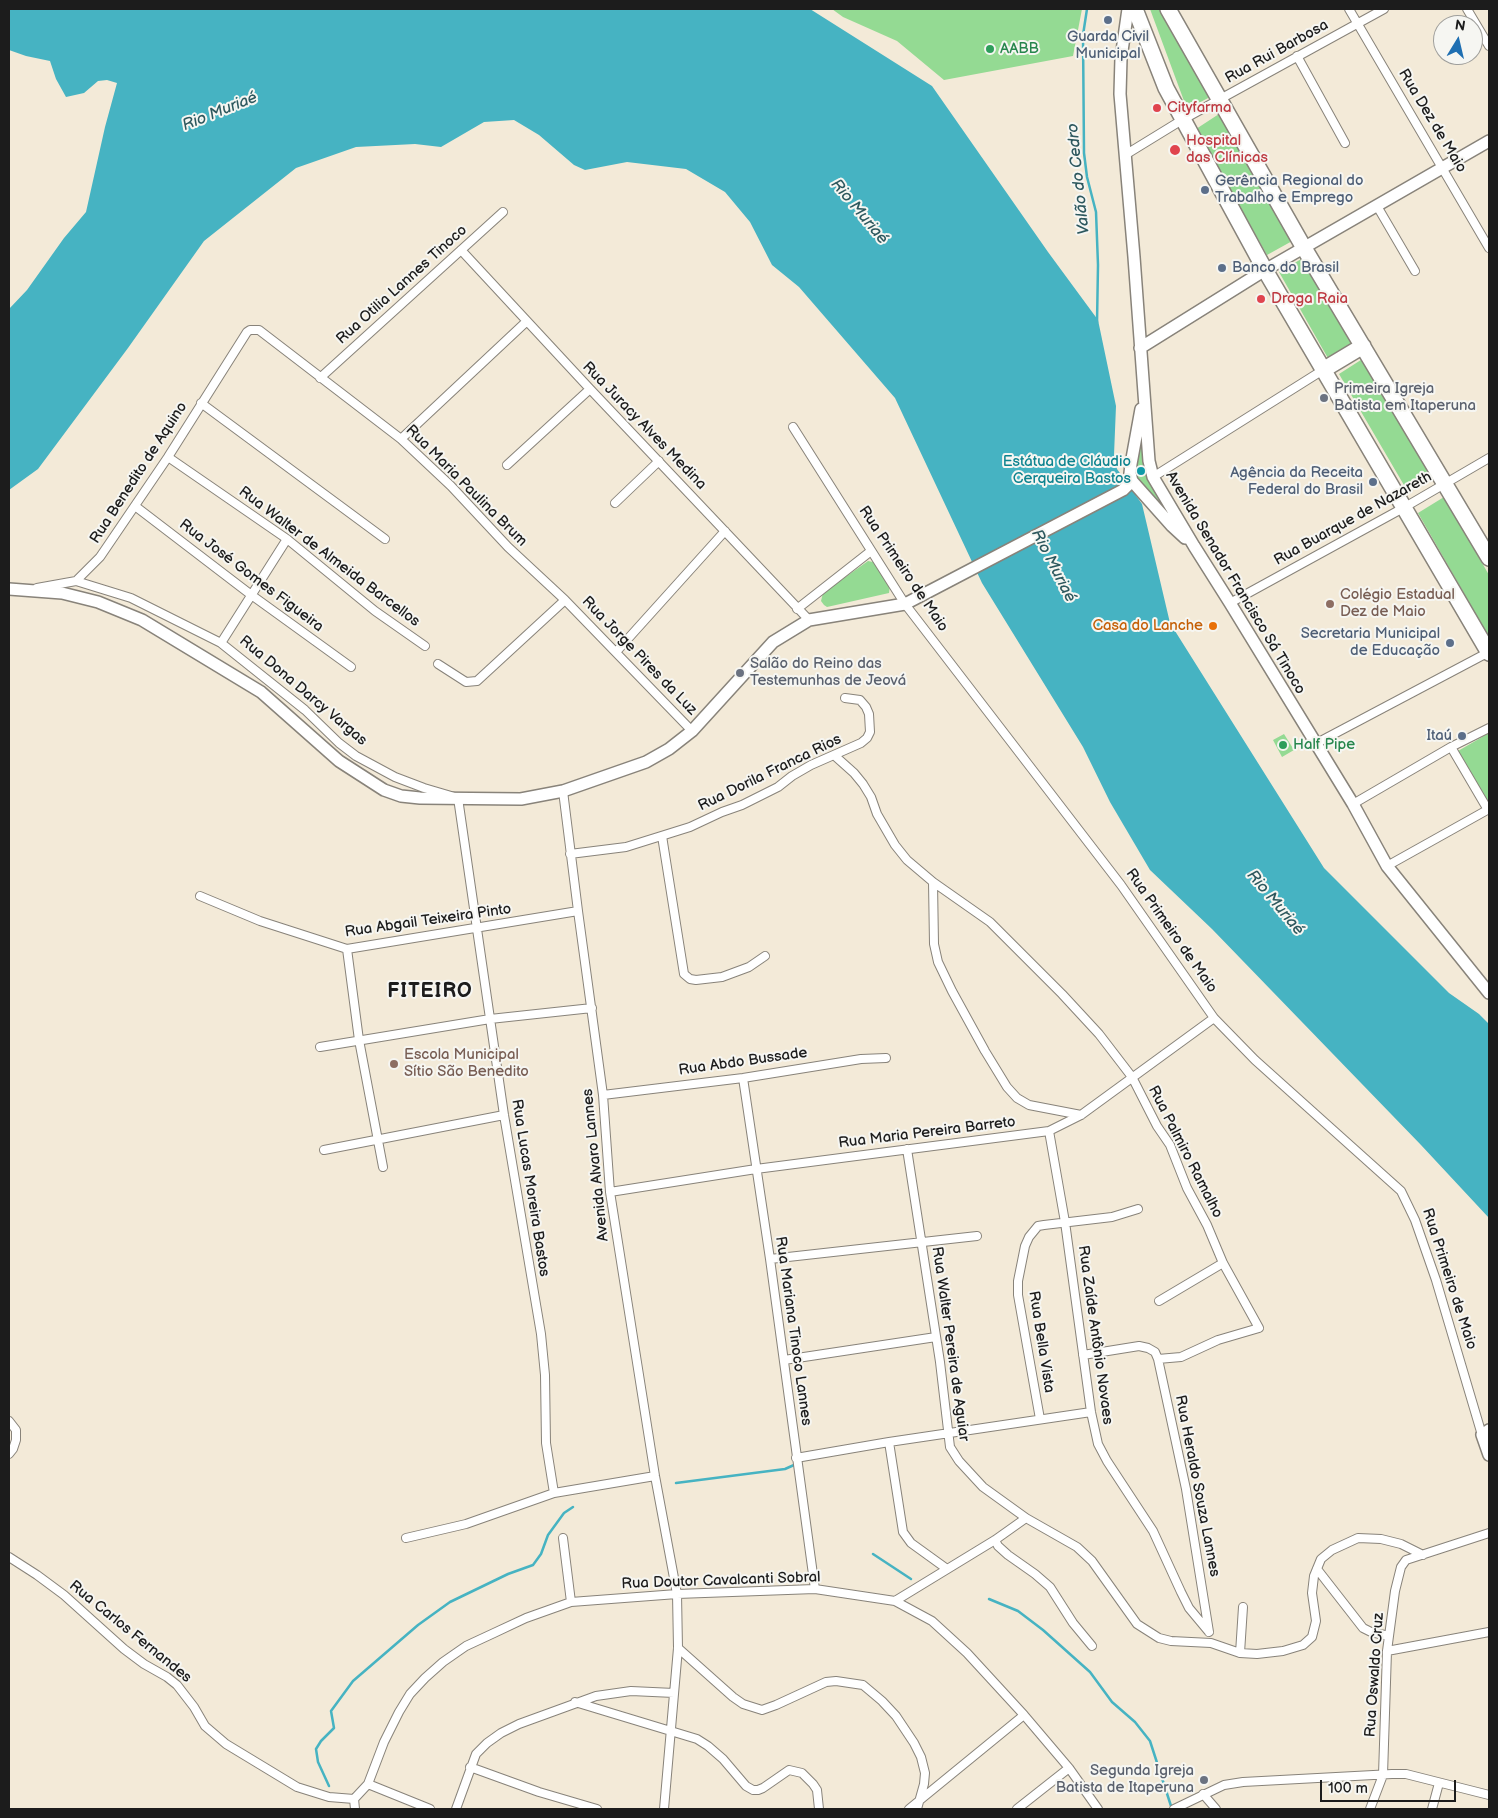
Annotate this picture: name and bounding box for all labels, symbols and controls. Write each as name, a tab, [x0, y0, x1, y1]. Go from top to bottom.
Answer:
marker: Guarda Civil Municipal	[1102, 14, 1114, 26]
north arrow	[1433, 15, 1483, 65]
street label: Rua Rui Barbosa	[1222, 16, 1332, 88]
text: N	[1454, 16, 1467, 35]
place label: Guarda Civil Municipal	[1067, 28, 1149, 63]
place label: AABB	[1000, 40, 1039, 58]
marker: AABB	[984, 43, 996, 55]
street label: Rua Dez de Maio	[1394, 66, 1470, 176]
water label: Rio Muriaé	[180, 88, 260, 136]
place label: Cityfarma	[1167, 99, 1231, 117]
marker: Cityfarma	[1151, 102, 1163, 114]
water label: Valão do Cedro	[1064, 122, 1094, 236]
place label: Hospital das Clínicas	[1186, 132, 1268, 167]
marker: Hospital das Clínicas	[1168, 143, 1182, 157]
place label: Gerência Regional do Trabalho e Emprego	[1215, 172, 1363, 207]
water label: Rio Muriaé	[826, 176, 892, 248]
marker: Gerência Regional do Trabalho e Emprego	[1199, 184, 1211, 196]
street label: Rua Otilia Lannes Tinoco	[333, 221, 471, 349]
place label: Banco do Brasil	[1232, 259, 1339, 277]
marker: Banco do Brasil	[1216, 262, 1228, 274]
place label: Droga Raia	[1271, 290, 1348, 308]
marker: Droga Raia	[1255, 293, 1267, 305]
street label: Rua Juracy Alves Medina	[578, 358, 710, 494]
place label: Primeira Igreja Batista em Itaperuna	[1334, 380, 1476, 415]
marker: Primeira Igreja Batista em Itaperuna	[1318, 392, 1330, 404]
street label: Rua Benedito de Aquino	[87, 399, 191, 547]
street label: Rua Maria Paulina Brum	[401, 421, 531, 551]
place label: Estátua de Cláudio Cerqueira Bastos	[1003, 453, 1131, 488]
place label: Agência da Receita Federal do Brasil	[1230, 464, 1363, 499]
marker: Estátua de Cláudio Cerqueira Bastos	[1135, 465, 1147, 477]
street label: Avenida Senador Francisco Sá Tinoco	[1161, 468, 1309, 698]
street label: Rua Buarque de Nazareth	[1271, 468, 1435, 570]
marker: Agência da Receita Federal do Brasil	[1367, 476, 1379, 488]
street label: Rua Walter de Almeida Barcellos	[235, 483, 423, 631]
street label: Rua Primeiro de Maio	[854, 503, 952, 635]
street label: Rua José Gomes Figueira	[175, 516, 327, 636]
water label: Rio Muriaé	[1026, 526, 1080, 606]
place label: Colégio Estadual Dez de Maio	[1340, 586, 1455, 621]
street label: Rua Jorge Pires da Luz	[578, 593, 700, 719]
marker: Colégio Estadual Dez de Maio	[1324, 598, 1336, 610]
place label: Casa do Lanche	[1092, 617, 1203, 635]
marker: Casa do Lanche	[1207, 620, 1219, 632]
place label: Secretaria Municipal de Educação	[1301, 625, 1440, 660]
street label: Rua Dona Darcy Vargas	[235, 632, 371, 750]
marker: Secretaria Municipal de Educação	[1444, 637, 1456, 649]
place label: Salão do Reino das Testemunhas de Jeová	[750, 655, 906, 690]
marker: Salão do Reino das Testemunhas de Jeová	[734, 667, 746, 679]
place label: Itaú	[1426, 727, 1452, 745]
street label: Rua Dorila Franca Rios	[695, 730, 845, 816]
marker: Itaú	[1456, 730, 1468, 742]
place label: Half Pipe	[1293, 736, 1355, 754]
marker: Half Pipe	[1277, 739, 1289, 751]
street label: Rua Primeiro de Maio	[1121, 865, 1221, 997]
water label: Rio Muriaé	[1242, 867, 1308, 939]
street label: Rua Abgail Teixeira Pinto	[344, 900, 512, 942]
district label: FITEIRO	[386, 980, 474, 1004]
street label: Rua Abdo Bussade	[677, 1044, 809, 1080]
place label: Escola Municipal Sítio São Benedito	[404, 1046, 529, 1081]
marker: Escola Municipal Sítio São Benedito	[388, 1058, 400, 1070]
street label: Rua Palmiro Ramalho	[1144, 1083, 1226, 1221]
street label: Avenida Alvaro Lannes	[579, 1088, 613, 1242]
street label: Rua Lucas Moreira Bastos	[507, 1098, 553, 1278]
street label: Rua Maria Pereira Barreto	[837, 1113, 1017, 1153]
street label: Rua Primeiro de Maio	[1418, 1206, 1480, 1352]
street label: Rua Mariana Tinoco Lannes	[771, 1235, 815, 1427]
street label: Rua Zaíde Antônio Novaes	[1074, 1244, 1116, 1426]
street label: Rua Walter Pereira de Aguiar	[927, 1245, 973, 1443]
street label: Rua Bella Vista	[1024, 1290, 1058, 1394]
street label: Rua Heraldo Souza Lannes	[1171, 1394, 1223, 1578]
street label: Rua Doutor Cavalcanti Sobral	[621, 1569, 821, 1593]
street label: Rua Carlos Fernandes	[65, 1577, 195, 1687]
street label: Rua Oswaldo Cruz	[1362, 1612, 1388, 1738]
place label: Segunda Igreja Batista de Itaperuna	[1056, 1762, 1194, 1797]
scale bar	[1323, 1770, 1459, 1802]
marker: Segunda Igreja Batista de Itaperuna	[1198, 1774, 1210, 1786]
text: 100 m	[1328, 1779, 1368, 1798]

